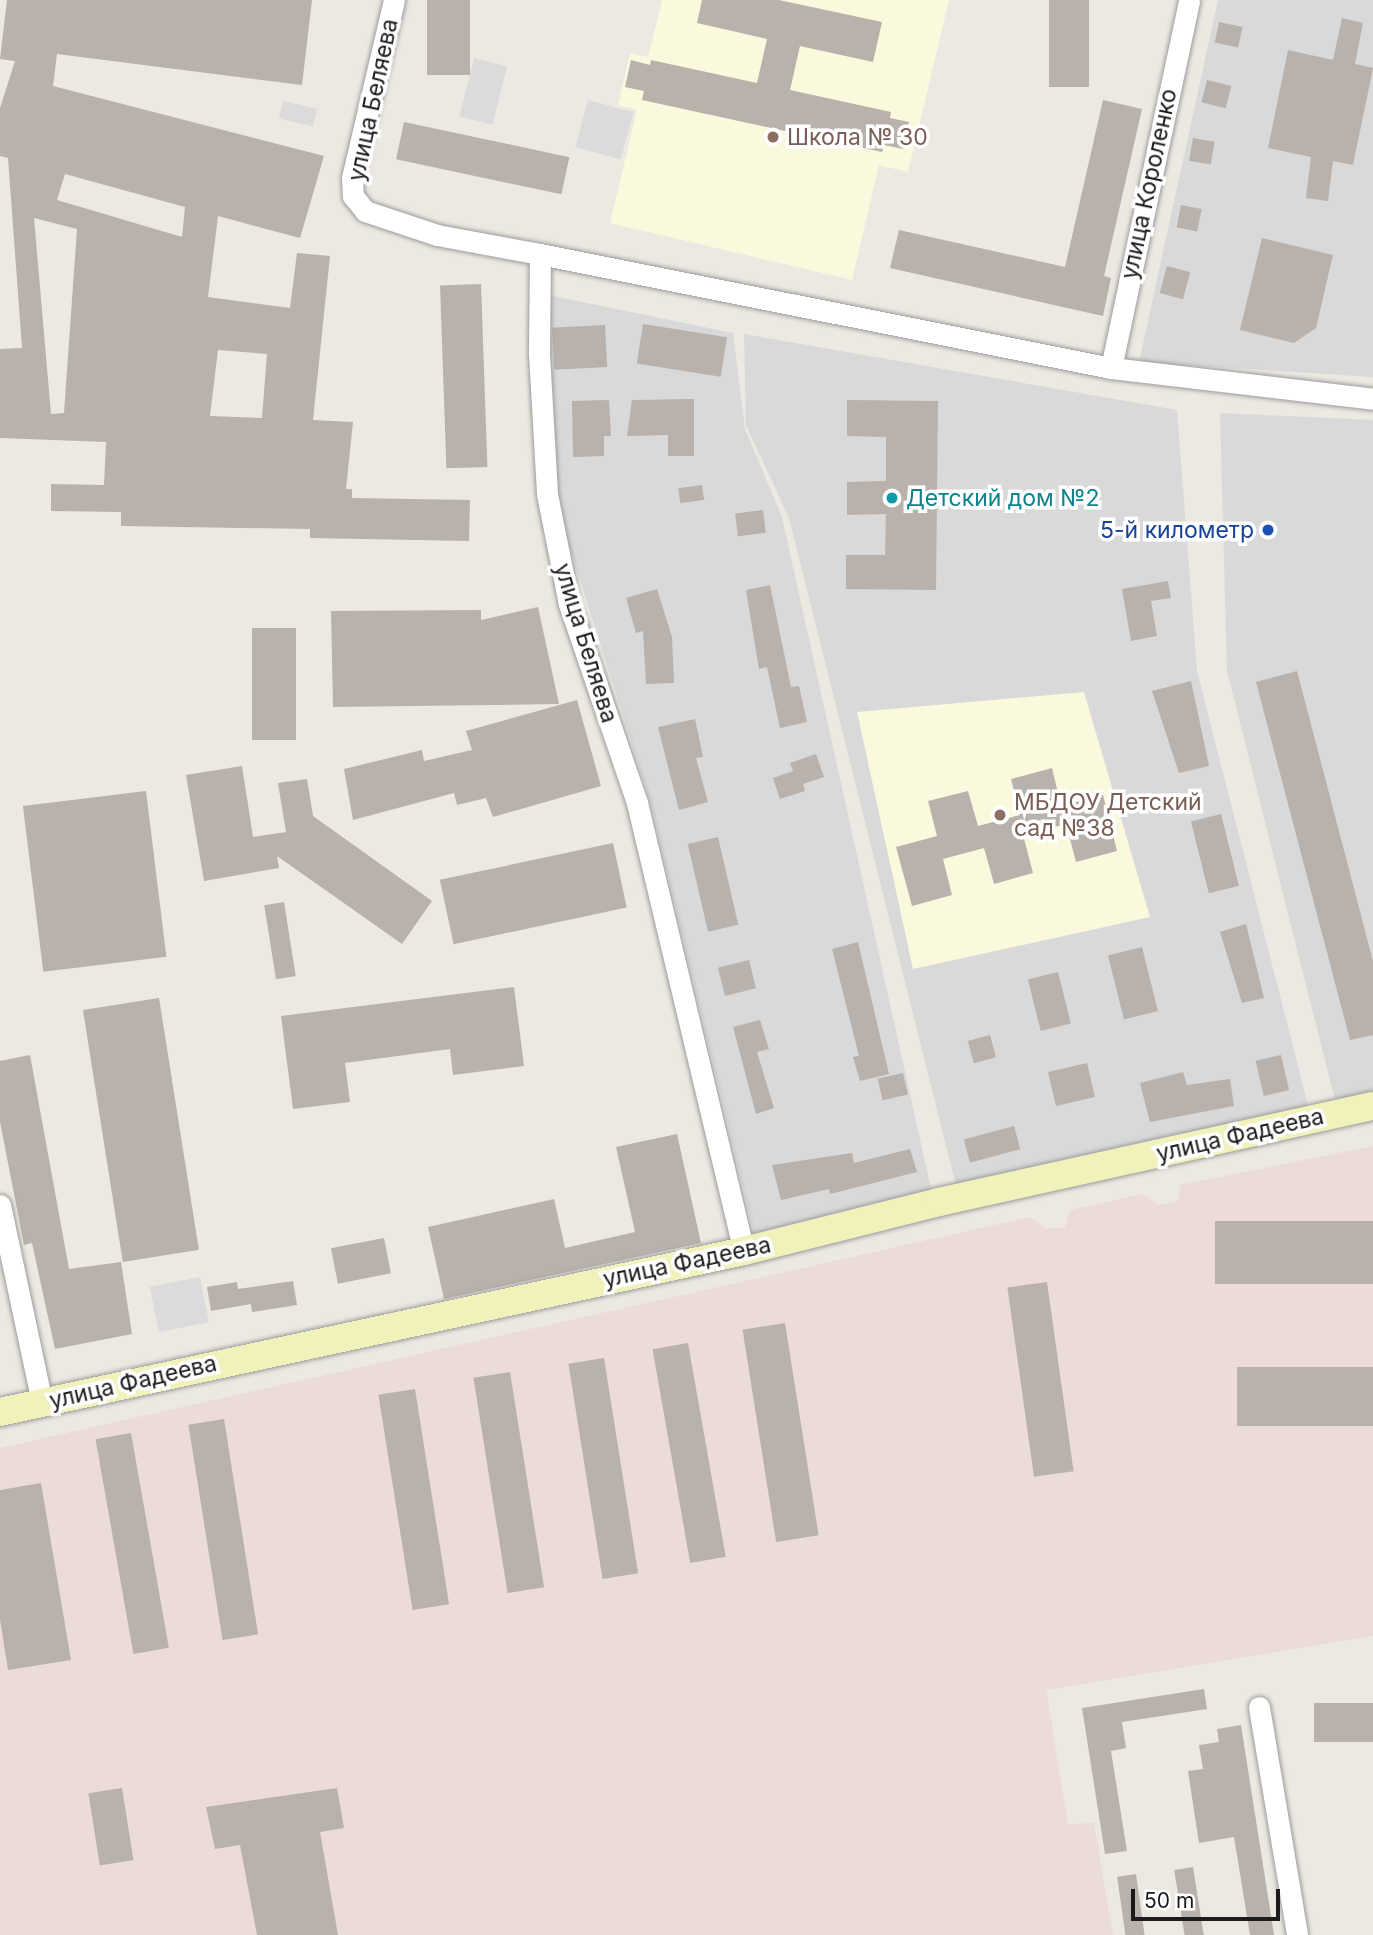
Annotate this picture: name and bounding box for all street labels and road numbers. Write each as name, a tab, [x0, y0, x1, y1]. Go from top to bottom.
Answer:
street label: улица Беляева	[342, 16, 404, 184]
street label: улица Короленко	[1115, 86, 1183, 282]
street label: улица Беляева	[549, 560, 623, 726]
street label: улица Фадеева	[1154, 1102, 1326, 1168]
street label: улица Фадеева	[601, 1231, 773, 1293]
street label: улица Фадеева	[47, 1349, 219, 1415]

